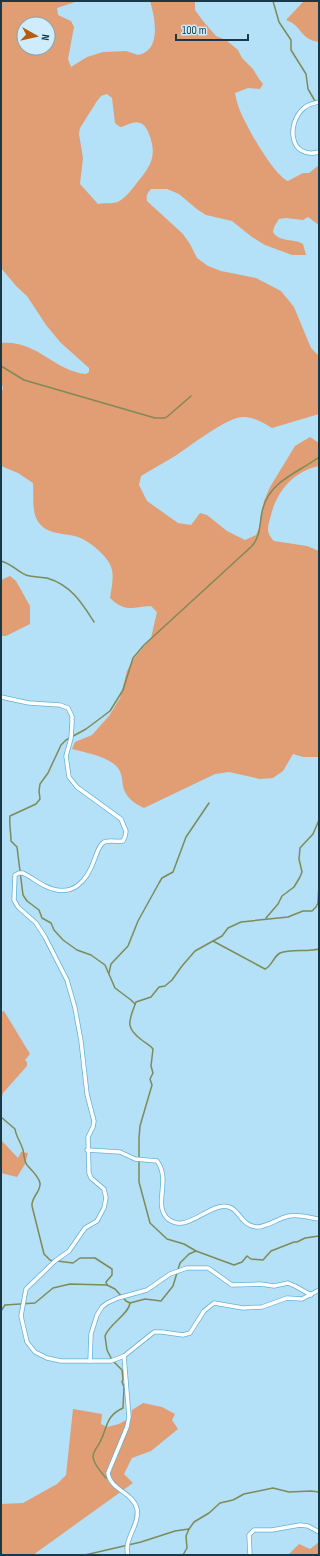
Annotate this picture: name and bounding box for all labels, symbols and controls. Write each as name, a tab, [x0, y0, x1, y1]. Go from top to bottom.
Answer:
north arrow	[16, 16, 56, 56]
scale bar	[176, 16, 248, 42]
text: 100 m	[182, 23, 207, 38]
text: N	[39, 34, 52, 41]

